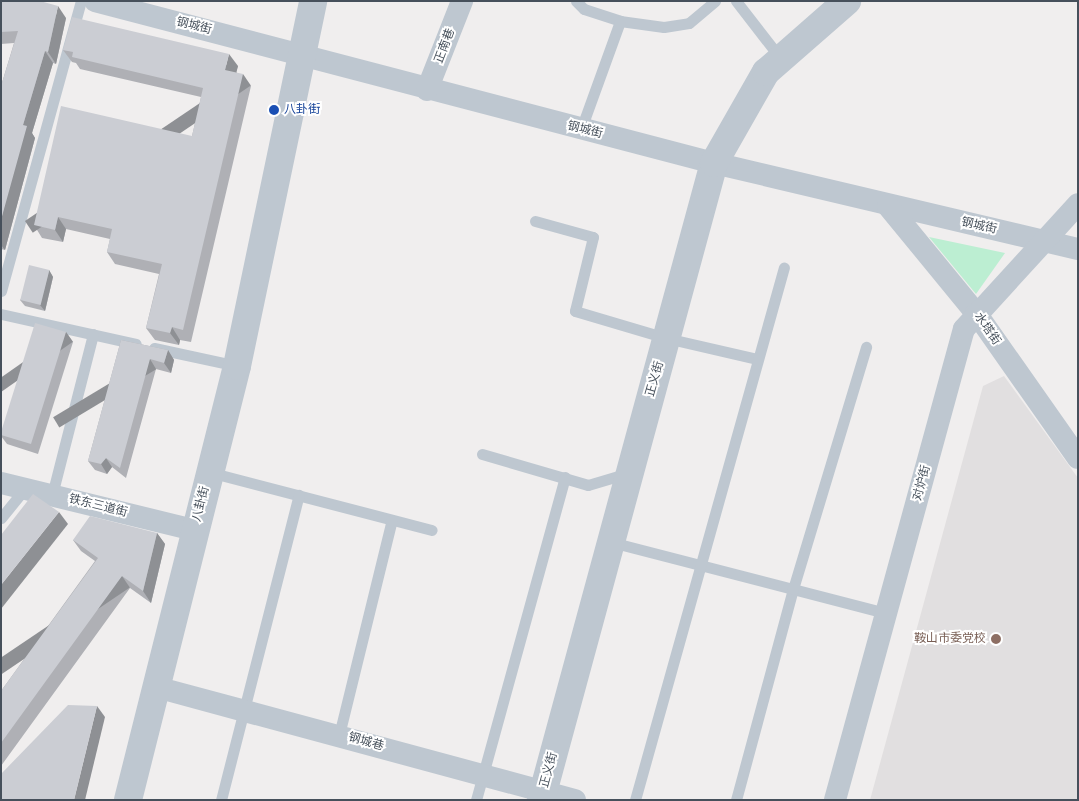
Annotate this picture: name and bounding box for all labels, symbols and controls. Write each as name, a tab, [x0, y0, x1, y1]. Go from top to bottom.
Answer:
street label: 钢城街	[175, 15, 213, 37]
street label: 正南巷	[432, 27, 458, 65]
place label: 八卦街	[284, 103, 320, 117]
marker: 八卦街	[268, 104, 280, 116]
street label: 钢城街	[566, 119, 604, 141]
street label: 钢城街	[960, 215, 998, 237]
street label: 水塔街	[971, 310, 1003, 348]
street label: 正义街	[643, 360, 667, 398]
street label: 对炉街	[910, 464, 934, 502]
street label: 八卦街	[190, 485, 212, 523]
street label: 铁东三道街	[67, 492, 129, 520]
place label: 鞍山市委党校	[914, 632, 986, 646]
marker: 鞍山市委党校	[990, 633, 1002, 645]
street label: 钢城巷	[347, 730, 385, 754]
street label: 正义街	[537, 751, 561, 789]

